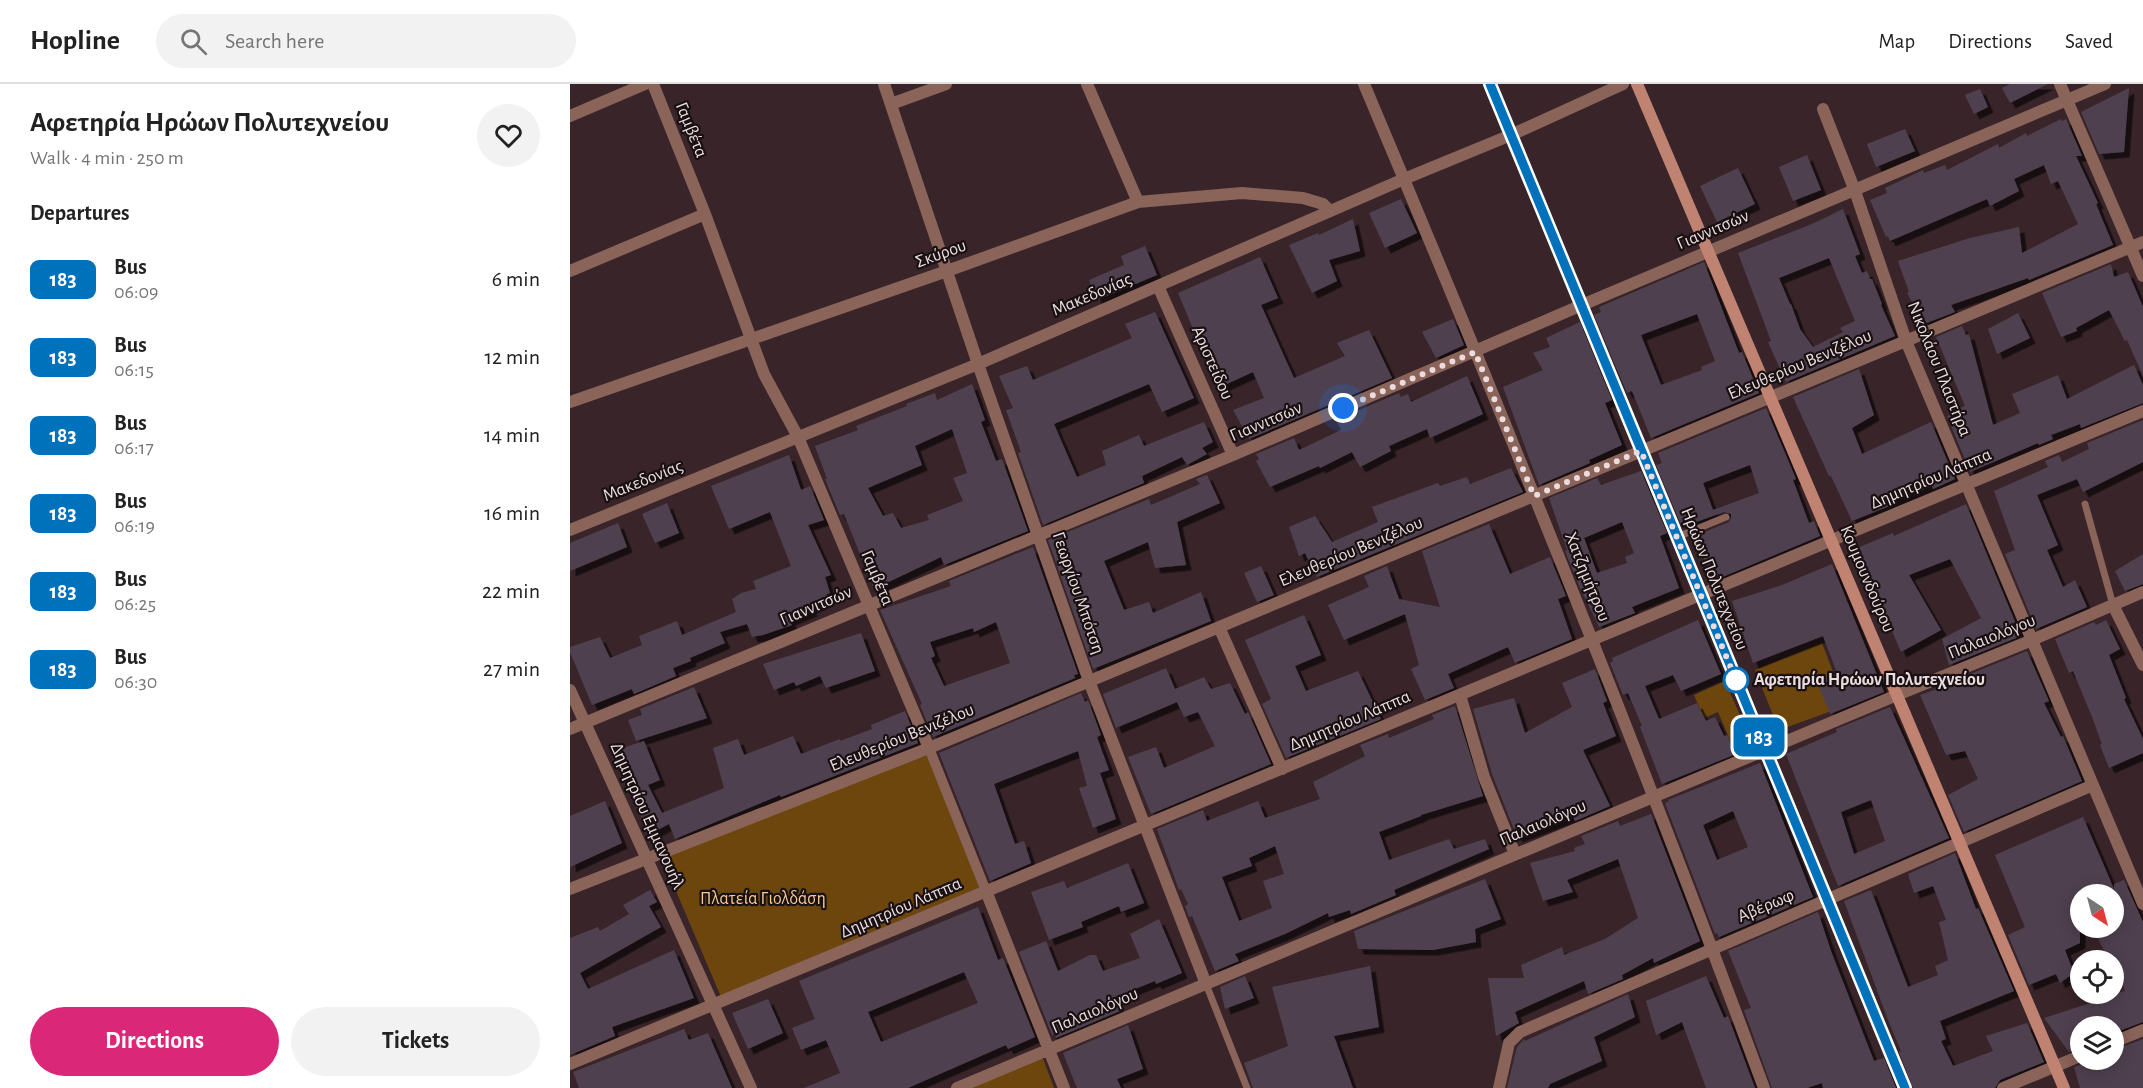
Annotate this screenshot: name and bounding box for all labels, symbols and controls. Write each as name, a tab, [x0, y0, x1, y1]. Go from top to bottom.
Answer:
search box	[156, 14, 576, 68]
icon: search	[177, 25, 210, 58]
text: Hopline	[30, 27, 120, 55]
text: Search here	[225, 30, 324, 52]
text: Map	[1879, 31, 1915, 52]
text: Directions	[1948, 31, 2032, 52]
text: Saved	[2065, 31, 2113, 52]
street label: Γαμβέτα	[672, 100, 710, 160]
button: heart	[477, 104, 540, 167]
text: Αφετηρία Ηρώων Πολυτεχνείου	[30, 109, 389, 137]
text: Walk · 4 min · 250 m	[30, 148, 184, 168]
text: Departures	[30, 202, 130, 224]
street label: Γιαννιτσών	[1674, 207, 1752, 253]
street label: Σκύρου	[913, 237, 969, 271]
text: Bus	[114, 256, 147, 278]
text: 6 min	[492, 268, 540, 290]
text: 183	[50, 269, 76, 290]
street label: Μακεδονίας	[1049, 269, 1134, 320]
text: 06:09	[114, 282, 159, 302]
street label: Νικολάου Πλαστήρα	[1904, 299, 1974, 439]
street label: Αριστείδου	[1188, 323, 1237, 402]
street label: Ελευθερίου Βενιζέλου	[1725, 326, 1874, 403]
text: Bus	[114, 334, 147, 356]
text: 12 min	[485, 346, 540, 368]
text: 183	[50, 347, 76, 368]
text: 06:15	[114, 360, 154, 380]
your location	[1328, 393, 1358, 423]
street label: Γιαννιτσών	[1227, 399, 1305, 445]
text: Bus	[114, 412, 147, 434]
text: 14 min	[484, 424, 540, 446]
text: 183	[50, 425, 76, 446]
text: 06:17	[114, 438, 154, 458]
street label: Δημητρίου Λάππα	[1867, 444, 1994, 513]
street label: Μακεδονίας	[600, 456, 686, 505]
text: Bus	[114, 490, 147, 512]
text: 16 min	[484, 502, 540, 524]
text: 183	[50, 503, 76, 524]
street label: Ηρώων Πολυτεχνείου	[1677, 505, 1752, 653]
street label: Ελευθερίου Βενιζέλου	[1276, 513, 1425, 590]
text: 06:19	[114, 516, 155, 536]
street label: Κουμουνδούρου	[1836, 523, 1898, 635]
street label: Γεωργίου Μπότση	[1049, 529, 1108, 656]
street label: Χατζημήτρου	[1561, 530, 1613, 624]
street label: Γαμβέτα	[857, 548, 897, 608]
text: Bus	[114, 568, 147, 590]
text: 22 min	[482, 580, 540, 602]
text: 183	[50, 581, 76, 602]
street label: Γιαννιτσών	[777, 583, 855, 629]
text: 06:25	[114, 594, 156, 614]
street label: Παλαιολόγου	[1946, 611, 2038, 663]
text: Bus	[114, 646, 147, 668]
text: 27 min	[483, 658, 540, 680]
text: 183	[50, 659, 76, 680]
marker: Αφετηρία Ηρώων Πολυτεχνείου	[1723, 667, 1749, 693]
place label: Αφετηρία Ηρώων Πολυτεχνείου	[1754, 670, 1985, 689]
text: 06:30	[114, 672, 157, 692]
street label: Δημητρίου Λάππα	[1286, 686, 1413, 755]
street label: Ελευθερίου Βενιζέλου	[827, 700, 977, 775]
line badge: 183	[1724, 718, 1794, 756]
text: 183	[1746, 727, 1772, 748]
street label: Δημητρίου Εμμανουήλ	[607, 740, 688, 892]
street label: Παλαιολόγου	[1497, 797, 1589, 849]
street label: Δημητρίου Λάππα	[837, 873, 964, 942]
north arrow	[2070, 884, 2124, 938]
map controls	[2070, 884, 2124, 1070]
street label: Αβέρωφ	[1735, 886, 1797, 926]
park label: Πλατεία Γιολδάση	[700, 889, 826, 908]
button: locate	[2070, 950, 2124, 1004]
street label: Παλαιολόγου	[1049, 985, 1141, 1037]
button: Directions	[30, 1007, 279, 1076]
button: Tickets	[291, 1007, 540, 1076]
button: layers	[2070, 1016, 2124, 1070]

